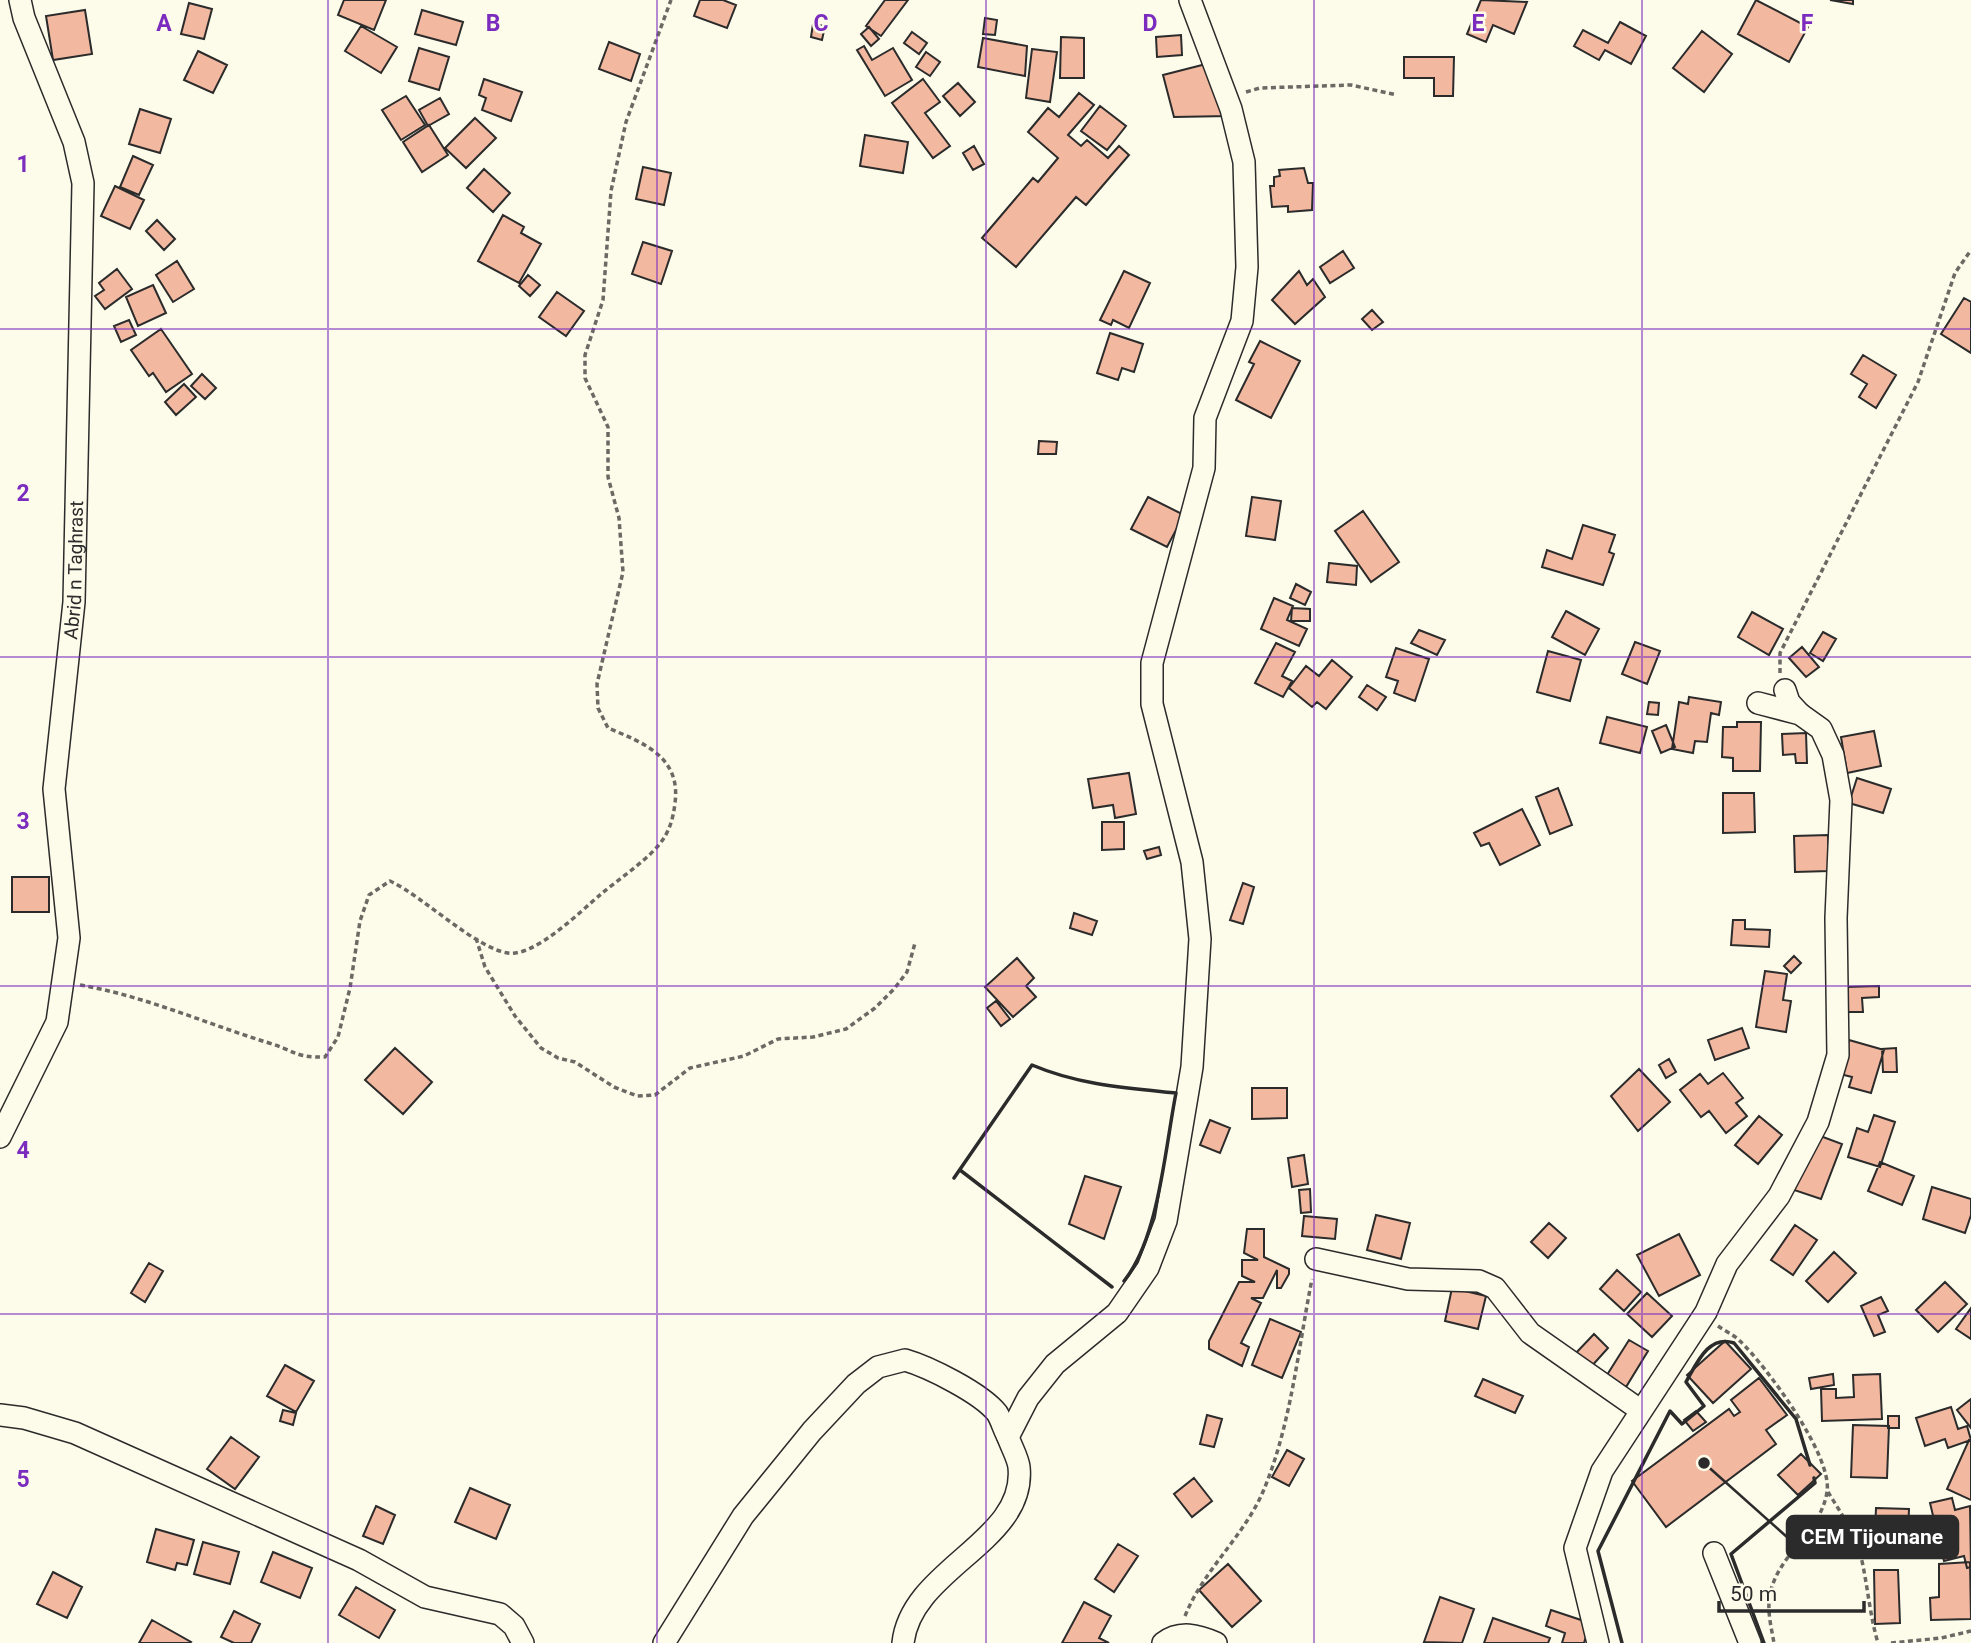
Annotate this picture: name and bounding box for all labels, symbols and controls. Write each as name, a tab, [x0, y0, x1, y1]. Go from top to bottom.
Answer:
text: A	[156, 10, 172, 37]
text: B	[486, 10, 500, 37]
text: C	[813, 10, 829, 37]
text: D	[1143, 10, 1157, 37]
text: E	[1472, 10, 1485, 37]
text: F	[1801, 10, 1814, 37]
text: 1	[16, 151, 30, 178]
text: 2	[16, 480, 30, 507]
street label: Abrid n Taghrast	[59, 500, 88, 640]
text: 3	[16, 808, 30, 835]
text: 4	[16, 1137, 30, 1164]
text: 5	[16, 1466, 30, 1493]
callout: CEM Tijounane	[1787, 1516, 1958, 1558]
text: CEM Tijounane	[1801, 1525, 1943, 1549]
scale bar	[1719, 1570, 1864, 1614]
text: 50 m	[1730, 1582, 1777, 1606]

